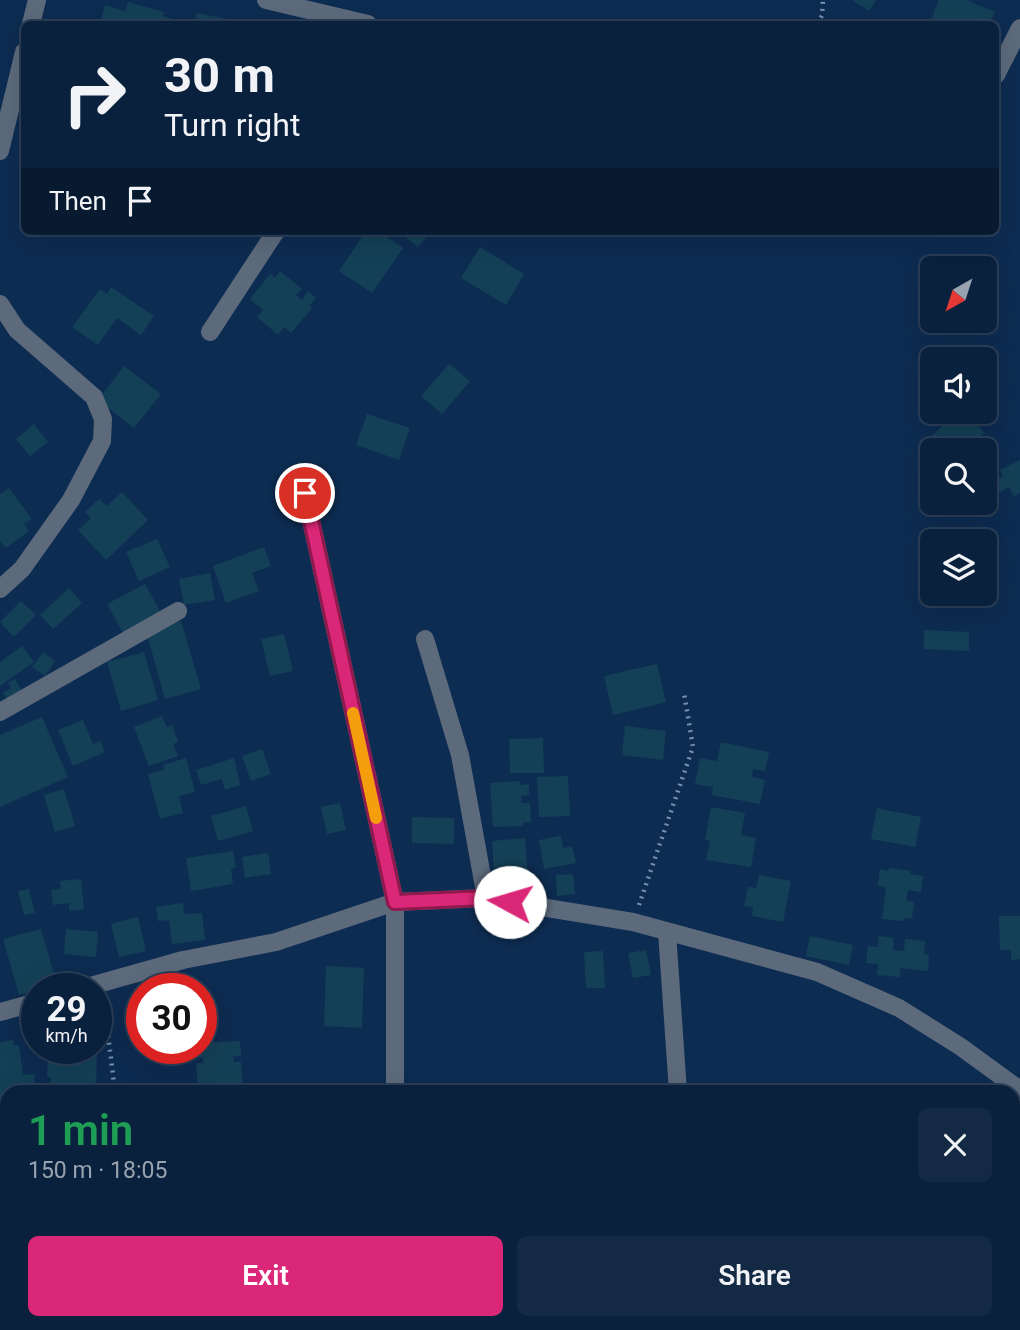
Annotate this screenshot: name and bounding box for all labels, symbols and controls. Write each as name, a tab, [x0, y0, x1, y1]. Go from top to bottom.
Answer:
text: 30 m	[164, 47, 275, 104]
icon: right	[49, 49, 140, 140]
text: Turn right	[164, 106, 300, 144]
icon: arrive	[121, 182, 159, 220]
text: Then	[49, 186, 107, 216]
north arrow	[920, 256, 998, 332]
map controls	[920, 256, 997, 606]
button: sound	[920, 347, 997, 424]
button: search	[920, 438, 997, 515]
pin	[275, 463, 335, 523]
icon: arrive	[286, 474, 324, 512]
button: layers	[920, 529, 997, 606]
position arrow	[473, 865, 547, 939]
speed limit sign: 30	[126, 973, 217, 1064]
text: 29	[46, 989, 87, 1030]
text: km/h	[45, 1025, 88, 1046]
text: 1 min	[28, 1106, 133, 1155]
button: close	[918, 1108, 992, 1182]
text: 150 m · 18:05	[28, 1157, 167, 1184]
button: Exit	[28, 1236, 503, 1316]
button: Share	[517, 1236, 992, 1316]

